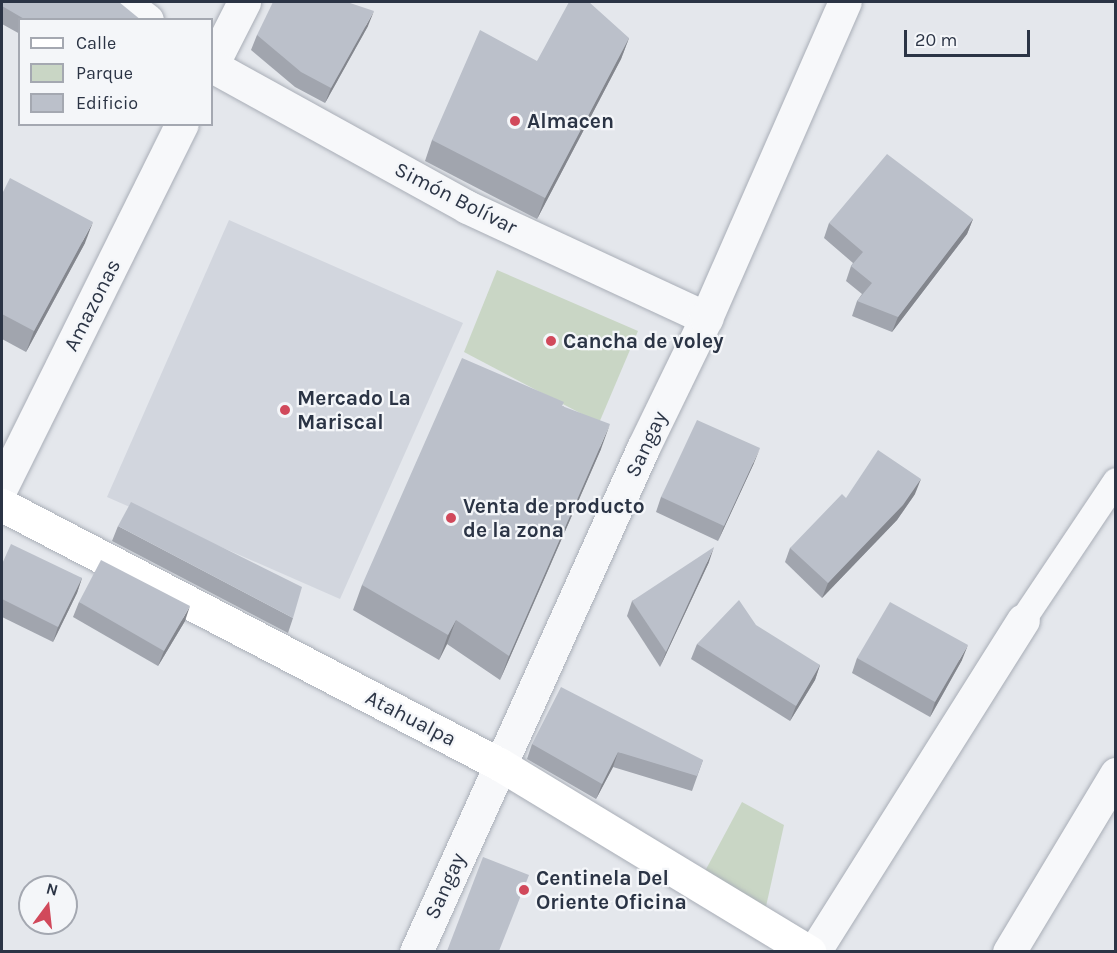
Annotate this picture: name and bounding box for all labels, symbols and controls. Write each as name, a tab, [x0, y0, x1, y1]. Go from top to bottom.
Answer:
legend	[18, 18, 213, 126]
scale bar	[907, 18, 1033, 56]
text: 20 m	[915, 29, 957, 51]
text: Calle	[76, 32, 116, 54]
text: Parque	[76, 62, 133, 84]
text: Edificio	[76, 92, 138, 114]
place label: Almacen	[527, 108, 614, 134]
marker: Almacen	[508, 114, 522, 128]
street label: Simón Bolívar	[391, 156, 521, 240]
street label: Amazonas	[58, 255, 126, 355]
place label: Cancha de voley	[563, 328, 724, 354]
marker: Cancha de voley	[544, 334, 558, 348]
place label: Mercado La Mariscal	[297, 385, 411, 435]
marker: Mercado La Mariscal	[278, 403, 292, 417]
street label: Sangay	[620, 407, 672, 481]
place label: Venta de producto de la zona	[463, 493, 645, 543]
marker: Venta de producto de la zona	[444, 511, 458, 525]
street label: Atahualpa	[362, 684, 460, 752]
street label: Sangay	[419, 849, 471, 923]
place label: Centinela Del Oriente Oficina	[536, 865, 687, 915]
north arrow	[18, 875, 78, 935]
text: N	[44, 878, 60, 900]
marker: Centinela Del Oriente Oficina	[517, 883, 531, 897]

